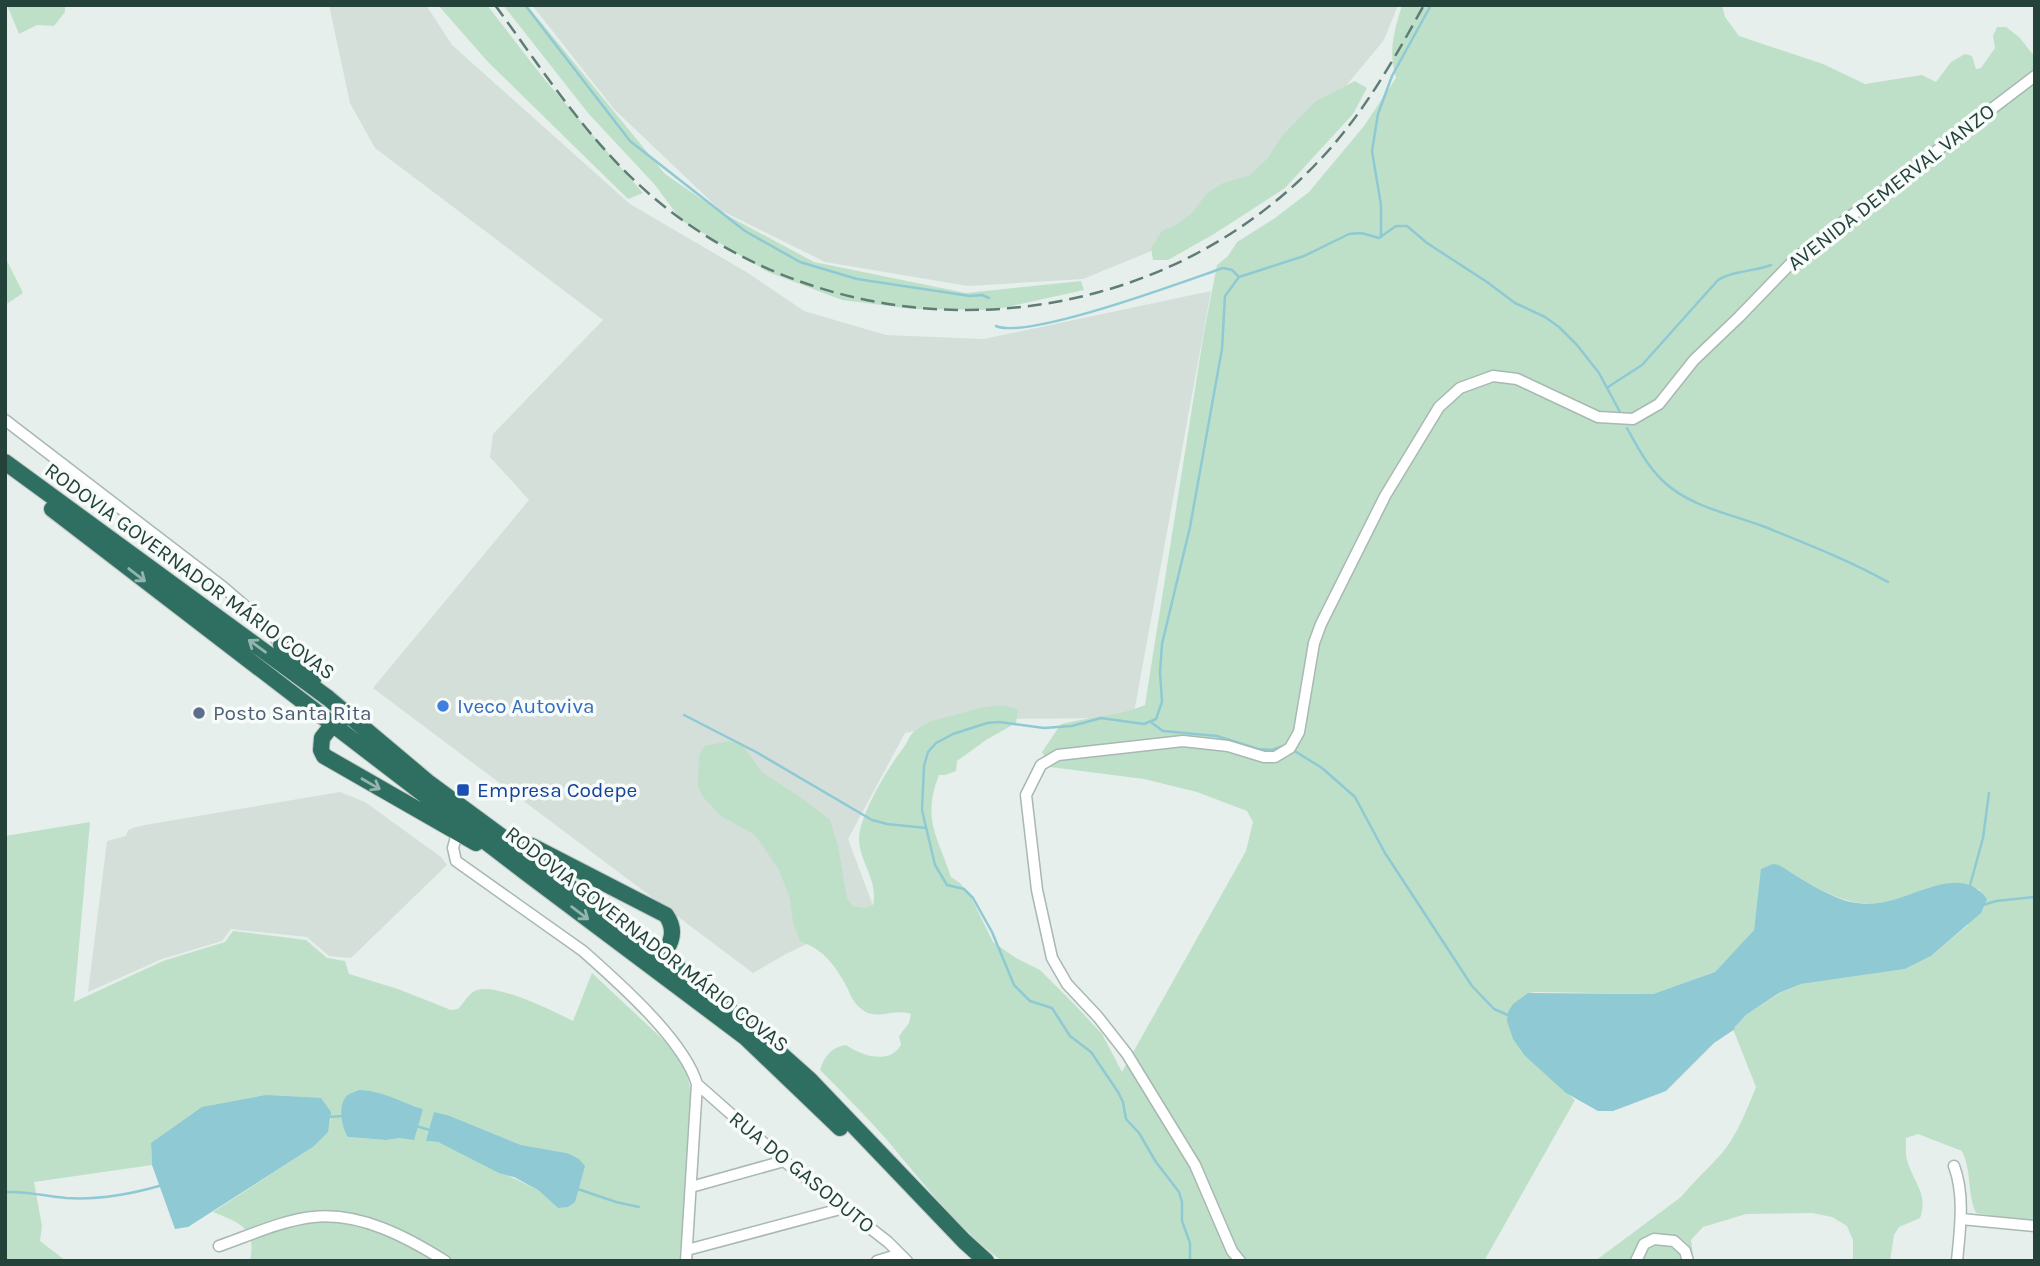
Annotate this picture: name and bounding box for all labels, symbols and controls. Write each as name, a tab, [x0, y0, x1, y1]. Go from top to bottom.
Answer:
street label: AVENIDA DEMERVAL VANZO	[1783, 99, 1999, 275]
street label: RODOVIA GOVERNADOR MÁRIO COVAS	[40, 458, 340, 684]
one-way arrow	[128, 567, 146, 582]
one-way arrow	[248, 638, 267, 653]
place label: Iveco Autoviva	[457, 694, 595, 718]
marker: Iveco Autoviva	[435, 698, 451, 714]
place label: Posto Santa Rita	[213, 701, 371, 725]
marker: Posto Santa Rita	[191, 705, 207, 721]
one-way arrow	[361, 778, 381, 792]
place label: Empresa Codepe	[477, 778, 637, 802]
marker: Empresa Codepe	[455, 782, 471, 798]
street label: RODOVIA GOVERNADOR MÁRIO COVAS	[501, 821, 793, 1057]
one-way arrow	[570, 906, 589, 920]
street label: RUA DO GASODUTO	[725, 1106, 879, 1238]

